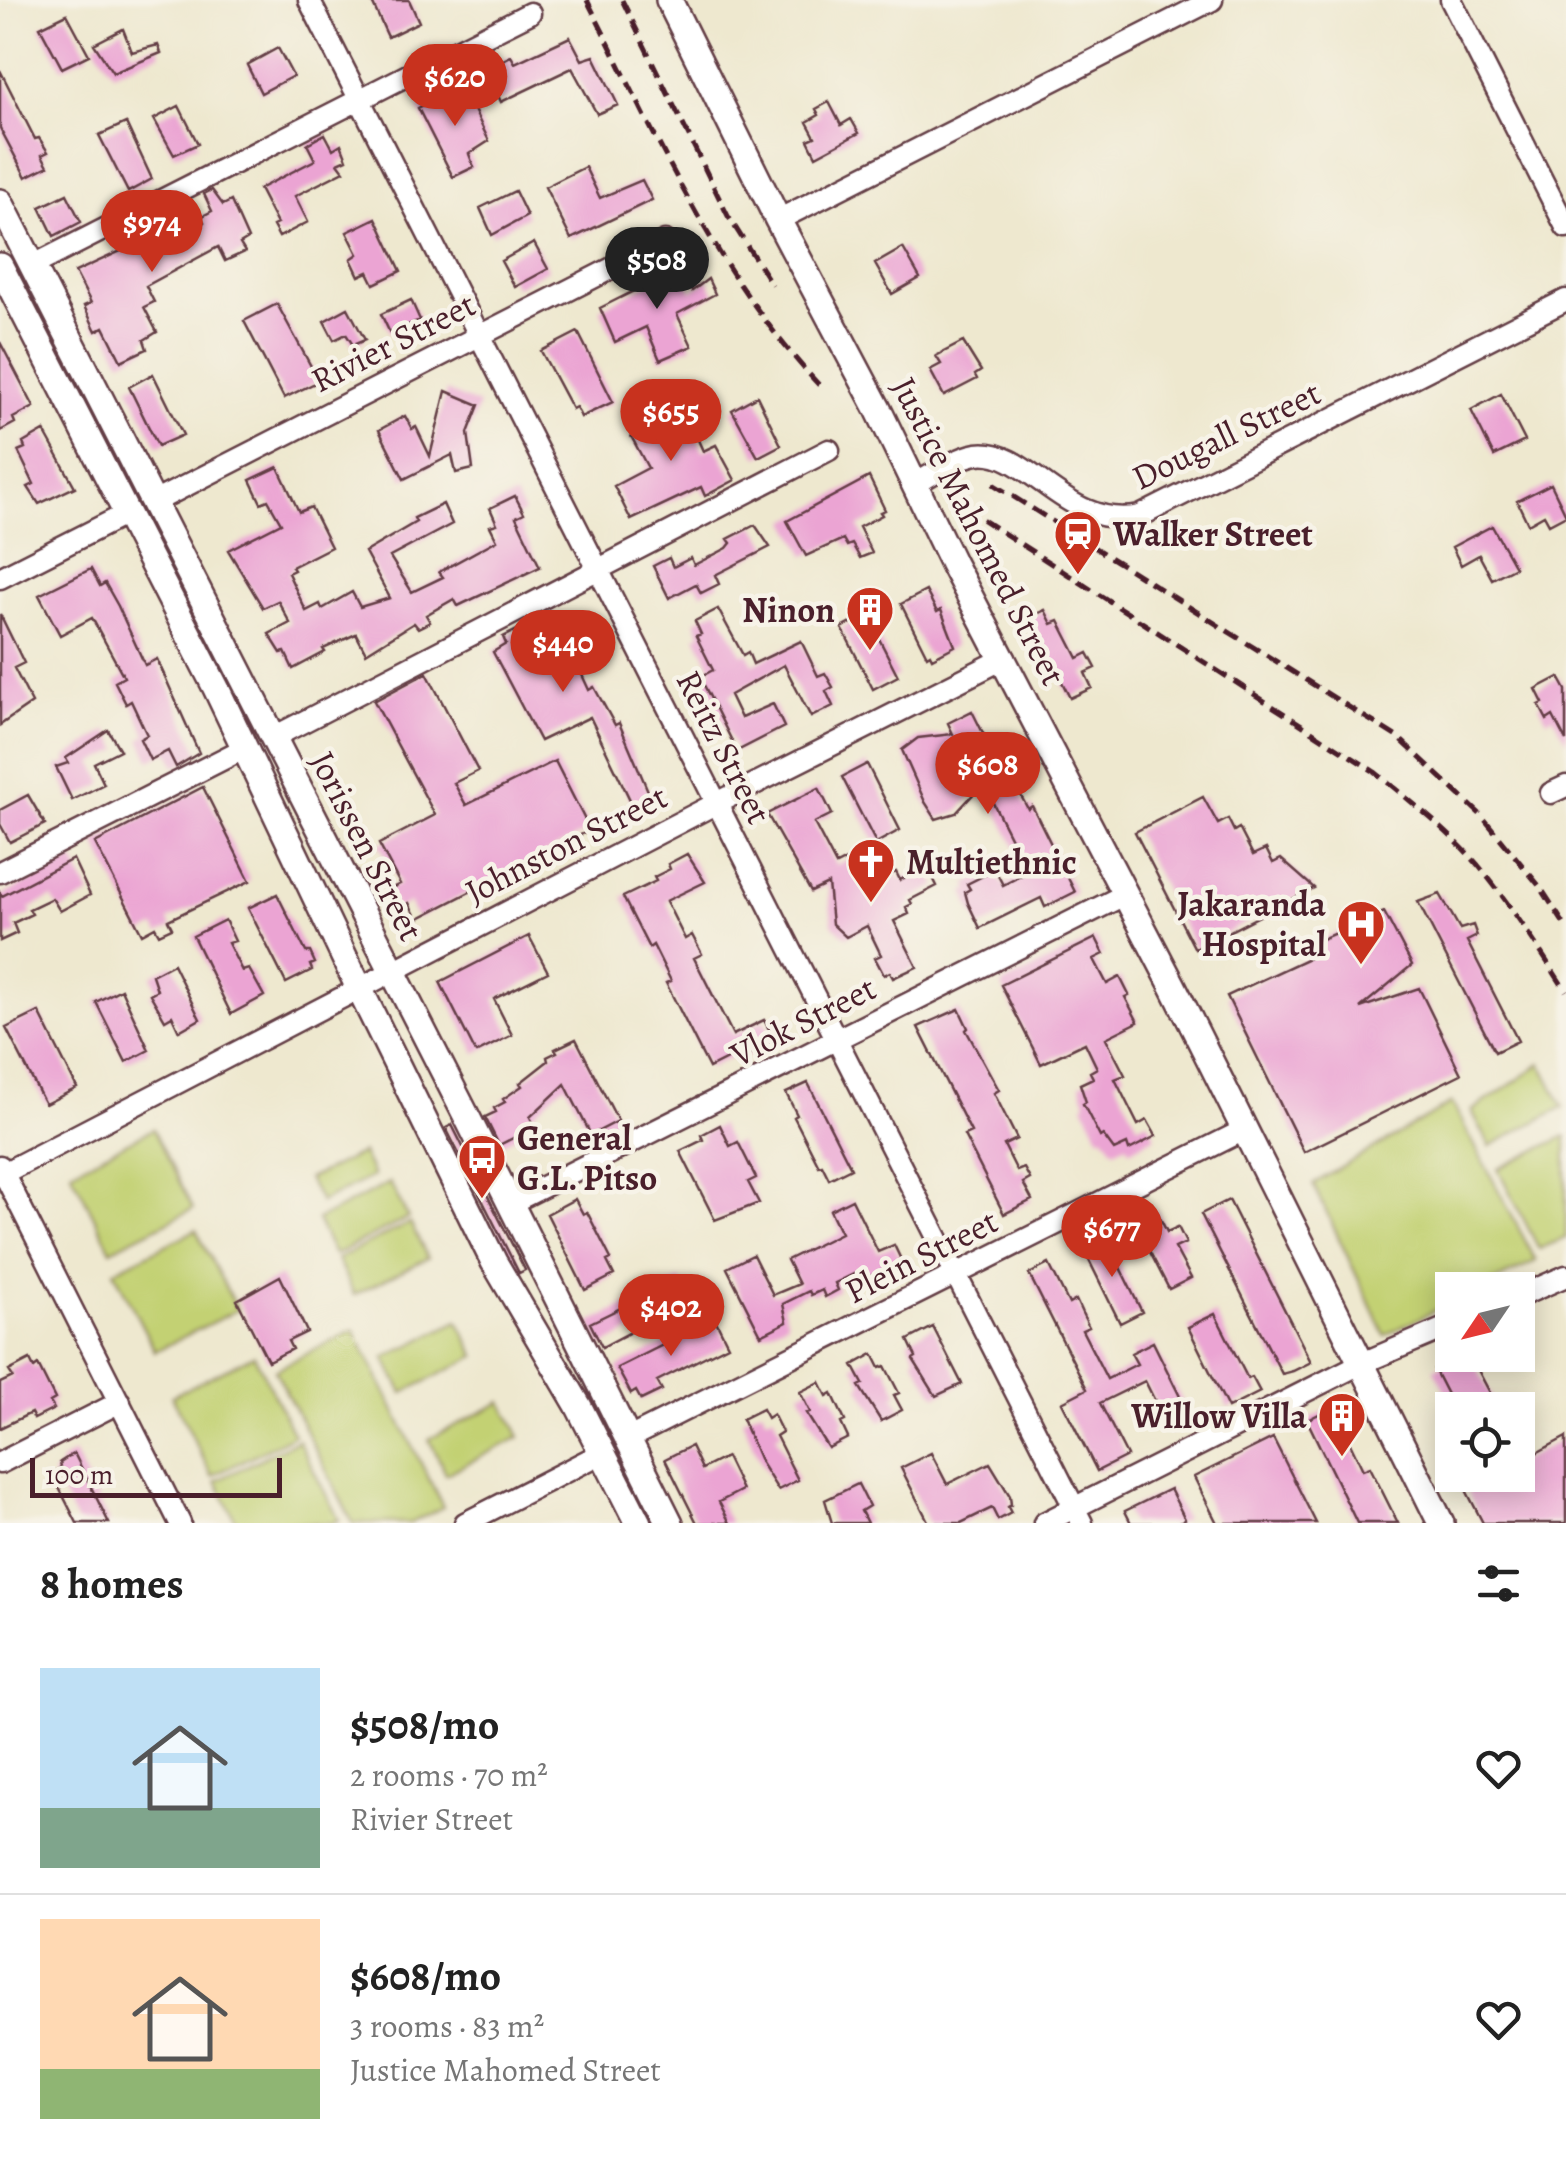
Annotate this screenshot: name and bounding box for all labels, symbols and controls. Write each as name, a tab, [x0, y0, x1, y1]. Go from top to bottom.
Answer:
pin: $620	[396, 44, 514, 129]
text: $620	[424, 54, 486, 98]
pin: $974	[93, 190, 211, 275]
text: $974	[123, 200, 181, 244]
pin: $508	[598, 227, 716, 312]
text: $508	[627, 237, 687, 281]
street label: Rivier Street	[303, 280, 483, 404]
street label: Justice Mahomed Street	[880, 369, 1078, 693]
street label: Dougall Street	[1124, 369, 1328, 501]
pin: $655	[612, 379, 730, 464]
text: $655	[642, 389, 700, 433]
station icon: Walker Street	[1052, 508, 1104, 576]
place label: Walker Street	[1112, 510, 1313, 558]
building icon: Ninon	[844, 584, 896, 652]
place label: Ninon	[742, 586, 835, 634]
pin: $440	[504, 610, 622, 695]
text: $440	[532, 620, 594, 664]
street label: Reitz Street	[665, 662, 783, 832]
pin: $608	[929, 732, 1047, 817]
text: $608	[957, 742, 1019, 786]
street label: Jorissen Street	[299, 743, 435, 949]
street label: Johnston Street	[457, 773, 675, 915]
church icon: Multiethnic	[845, 836, 897, 904]
place label: Multiethnic	[906, 838, 1077, 886]
place label: Jakaranda Hospital	[1177, 880, 1326, 968]
hospital icon: Jakaranda Hospital	[1335, 898, 1387, 966]
street label: Vlok Street	[721, 964, 884, 1079]
place label: General G.L. Pitso	[517, 1114, 657, 1202]
bus stop icon: General G.L. Pitso	[456, 1132, 508, 1200]
pin: $677	[1053, 1195, 1171, 1280]
street label: Plein Street	[836, 1197, 1006, 1315]
text: $677	[1083, 1205, 1141, 1249]
north arrow	[1435, 1272, 1535, 1372]
map controls	[1435, 1272, 1535, 1492]
pin: $402	[612, 1274, 730, 1359]
text: $402	[640, 1284, 702, 1328]
building icon: Willow Villa	[1316, 1390, 1368, 1458]
place label: Willow Villa	[1130, 1392, 1307, 1440]
button: locate	[1435, 1392, 1535, 1492]
scale bar	[30, 1453, 282, 1498]
text: 100 m	[45, 1456, 113, 1494]
text: 8 homes	[40, 1555, 184, 1612]
icon: filters	[1471, 1556, 1526, 1611]
text: $508/mo	[350, 1696, 499, 1753]
icon: home	[120, 1708, 240, 1828]
icon: heart	[1471, 1741, 1526, 1796]
text: 2 rooms · 70 m²	[350, 1753, 548, 1797]
text: Rivier Street	[350, 1797, 513, 1841]
text: $608/mo	[350, 1947, 501, 2004]
icon: home	[120, 1959, 240, 2079]
icon: heart	[1471, 1992, 1526, 2047]
text: 3 rooms · 83 m²	[350, 2004, 544, 2048]
text: Justice Mahomed Street	[350, 2048, 661, 2092]

